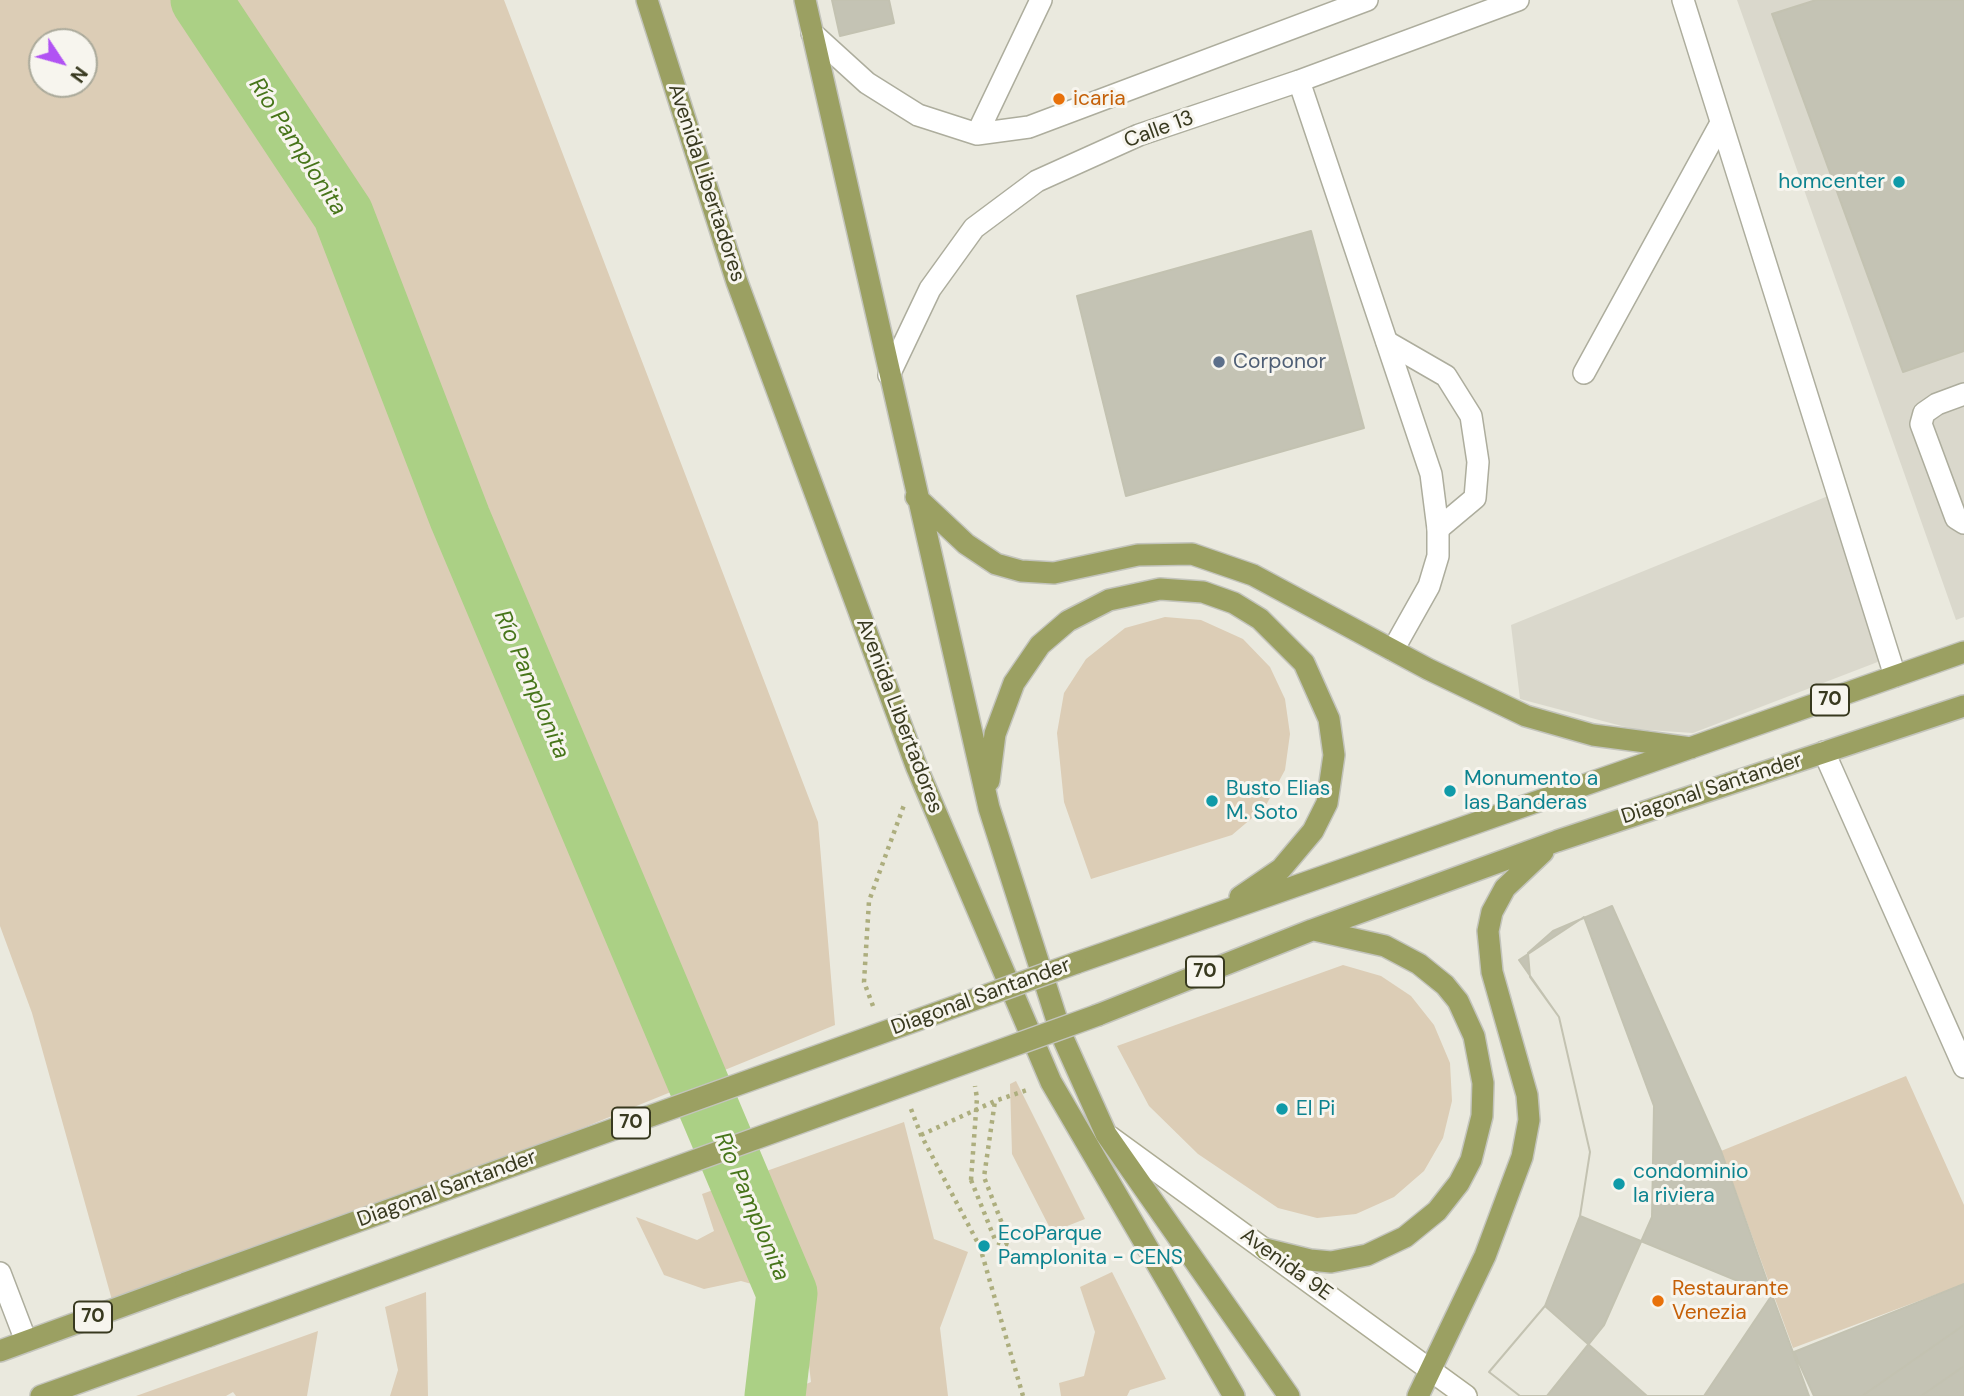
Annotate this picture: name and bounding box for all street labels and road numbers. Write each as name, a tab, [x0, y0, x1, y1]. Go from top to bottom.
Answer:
street label: Avenida Libertadores	[662, 81, 750, 285]
street label: Calle 13	[1121, 106, 1197, 154]
street label: Avenida Libertadores	[850, 615, 948, 817]
road number: 70	[1811, 684, 1849, 716]
street label: Diagonal Santander	[1618, 748, 1806, 830]
street label: Diagonal Santander	[888, 953, 1074, 1041]
road number: 70	[1186, 956, 1224, 988]
road number: 70	[612, 1107, 650, 1138]
street label: Diagonal Santander	[354, 1145, 540, 1233]
street label: Avenida 9E	[1235, 1223, 1337, 1307]
road number: 70	[74, 1302, 112, 1332]

